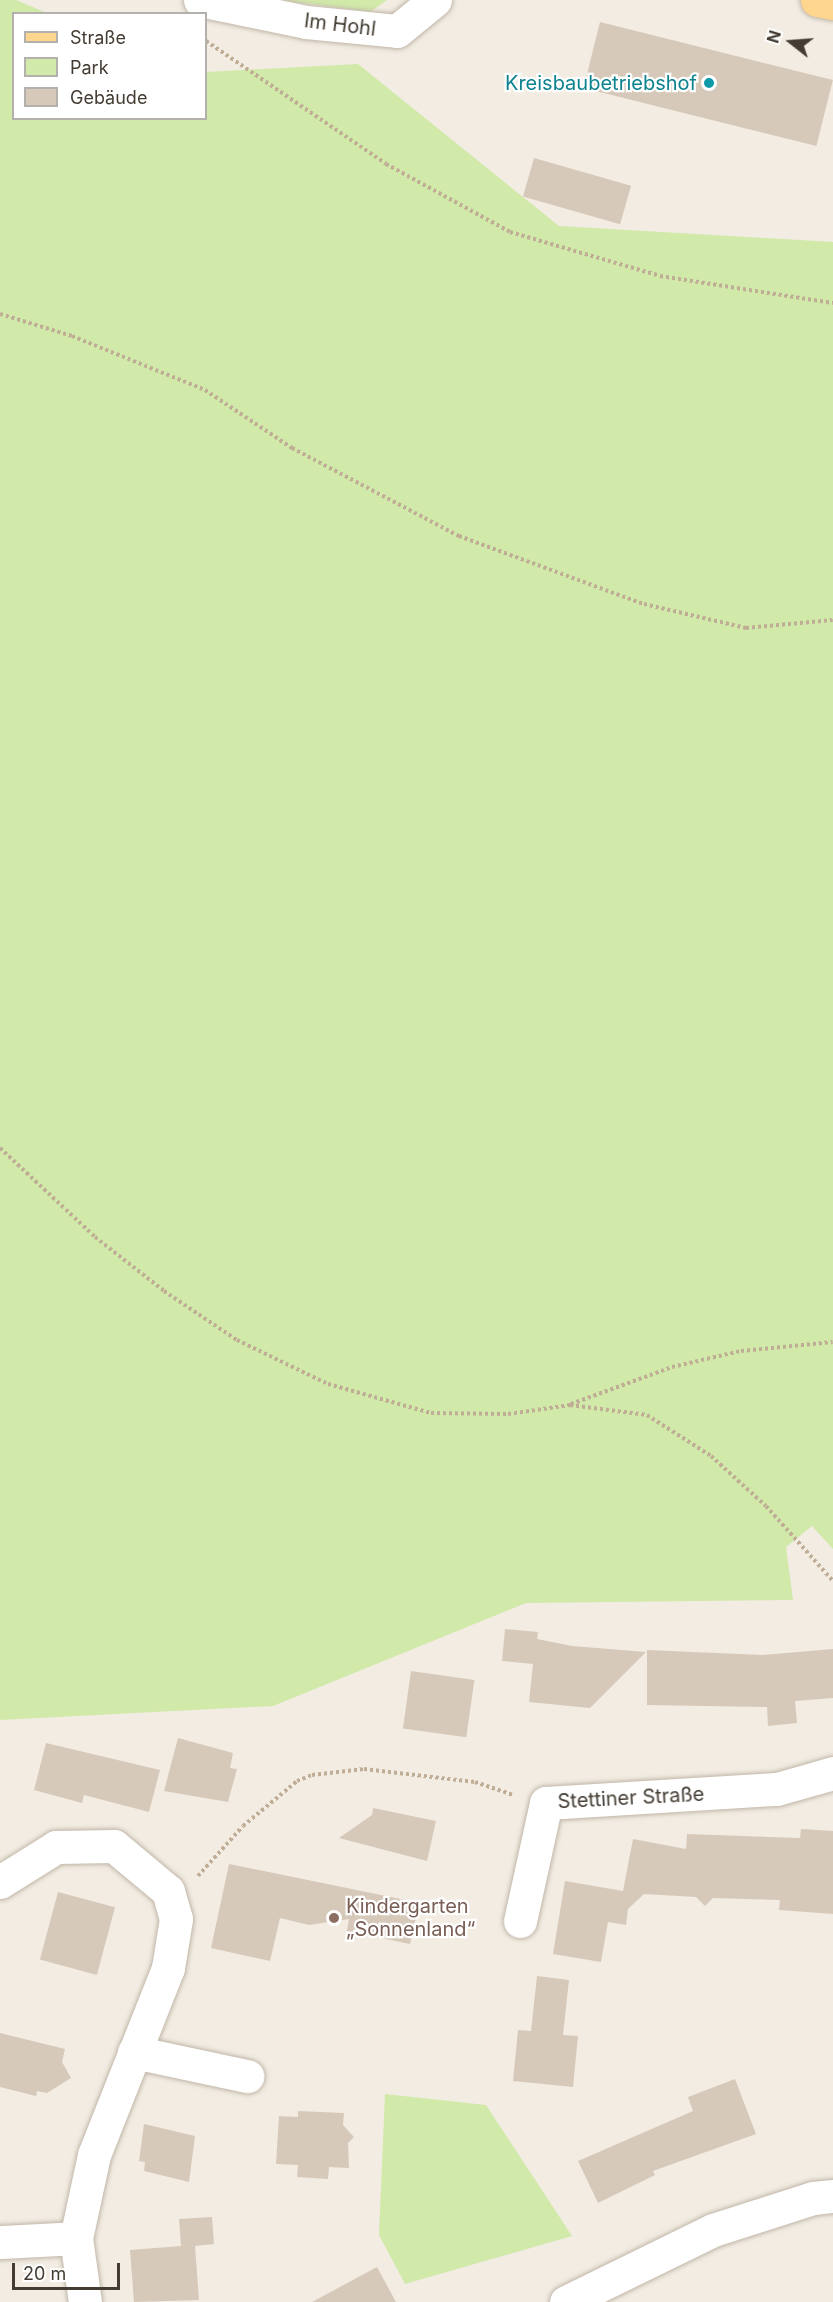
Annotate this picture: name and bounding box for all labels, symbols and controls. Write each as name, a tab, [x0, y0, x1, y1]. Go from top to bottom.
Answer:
street label: Im Hohl	[303, 9, 377, 41]
legend	[12, 12, 207, 120]
north arrow	[761, 12, 821, 72]
text: Straße	[70, 27, 126, 48]
text: N	[762, 28, 785, 46]
text: Park	[70, 57, 109, 78]
place label: Kreisbaubetriebshof	[505, 71, 697, 95]
marker: Kreisbaubetriebshof	[702, 76, 716, 90]
text: Gebäude	[70, 87, 147, 108]
street label: Stettiner Straße	[557, 1782, 705, 1814]
place label: Kindergarten „Sonnenland“	[346, 1894, 475, 1941]
marker: Kindergarten „Sonnenland“	[327, 1911, 341, 1925]
scale bar	[15, 2251, 123, 2289]
text: 20 m	[23, 2263, 66, 2284]

